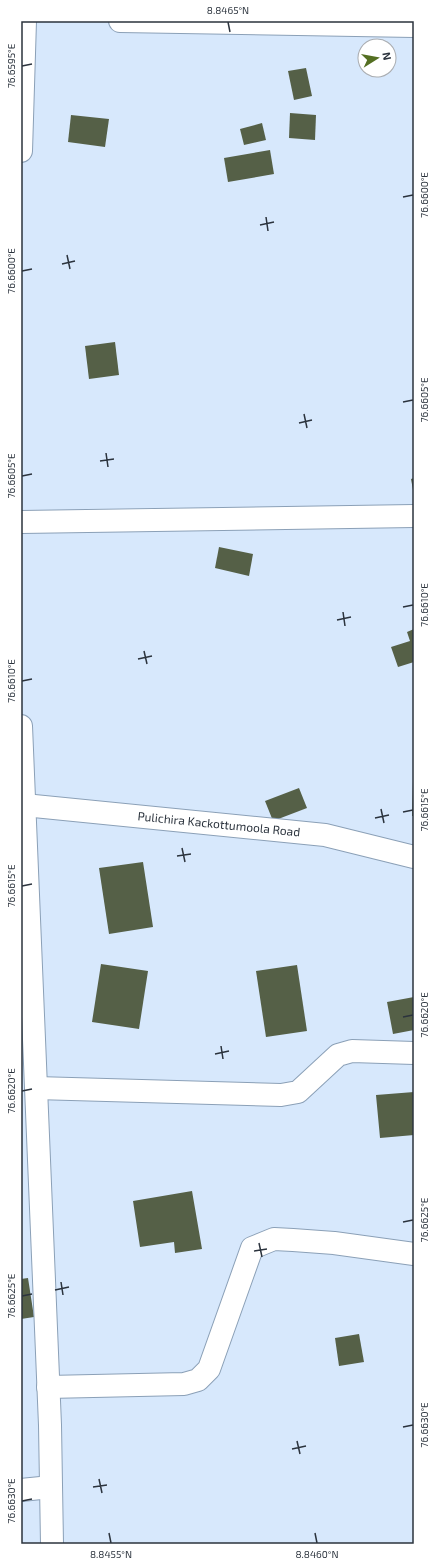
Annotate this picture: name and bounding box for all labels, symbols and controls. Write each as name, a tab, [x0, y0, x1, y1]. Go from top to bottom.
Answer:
text: 8.8465°N	[207, 4, 249, 16]
north arrow	[357, 38, 397, 78]
text: 76.6595°E	[5, 43, 17, 88]
text: N	[380, 51, 394, 61]
text: 76.6600°E	[418, 172, 430, 218]
text: 76.6600°E	[5, 248, 17, 294]
text: 76.6605°E	[418, 377, 430, 423]
text: 76.6605°E	[5, 453, 17, 499]
text: 76.6610°E	[418, 583, 430, 627]
text: 76.6610°E	[5, 659, 17, 703]
text: 76.6615°E	[418, 788, 430, 832]
street label: Pulichira Kackottumoola Road	[137, 808, 301, 838]
text: 76.6615°E	[5, 864, 17, 908]
text: 76.6620°E	[418, 992, 430, 1038]
text: 76.6620°E	[5, 1068, 17, 1114]
text: 76.6625°E	[418, 1197, 430, 1242]
text: 76.6625°E	[5, 1273, 17, 1318]
text: 76.6630°E	[418, 1402, 430, 1448]
text: 76.6630°E	[5, 1478, 17, 1524]
text: 8.8455°N	[90, 1548, 132, 1560]
text: 8.8460°N	[295, 1548, 339, 1560]

